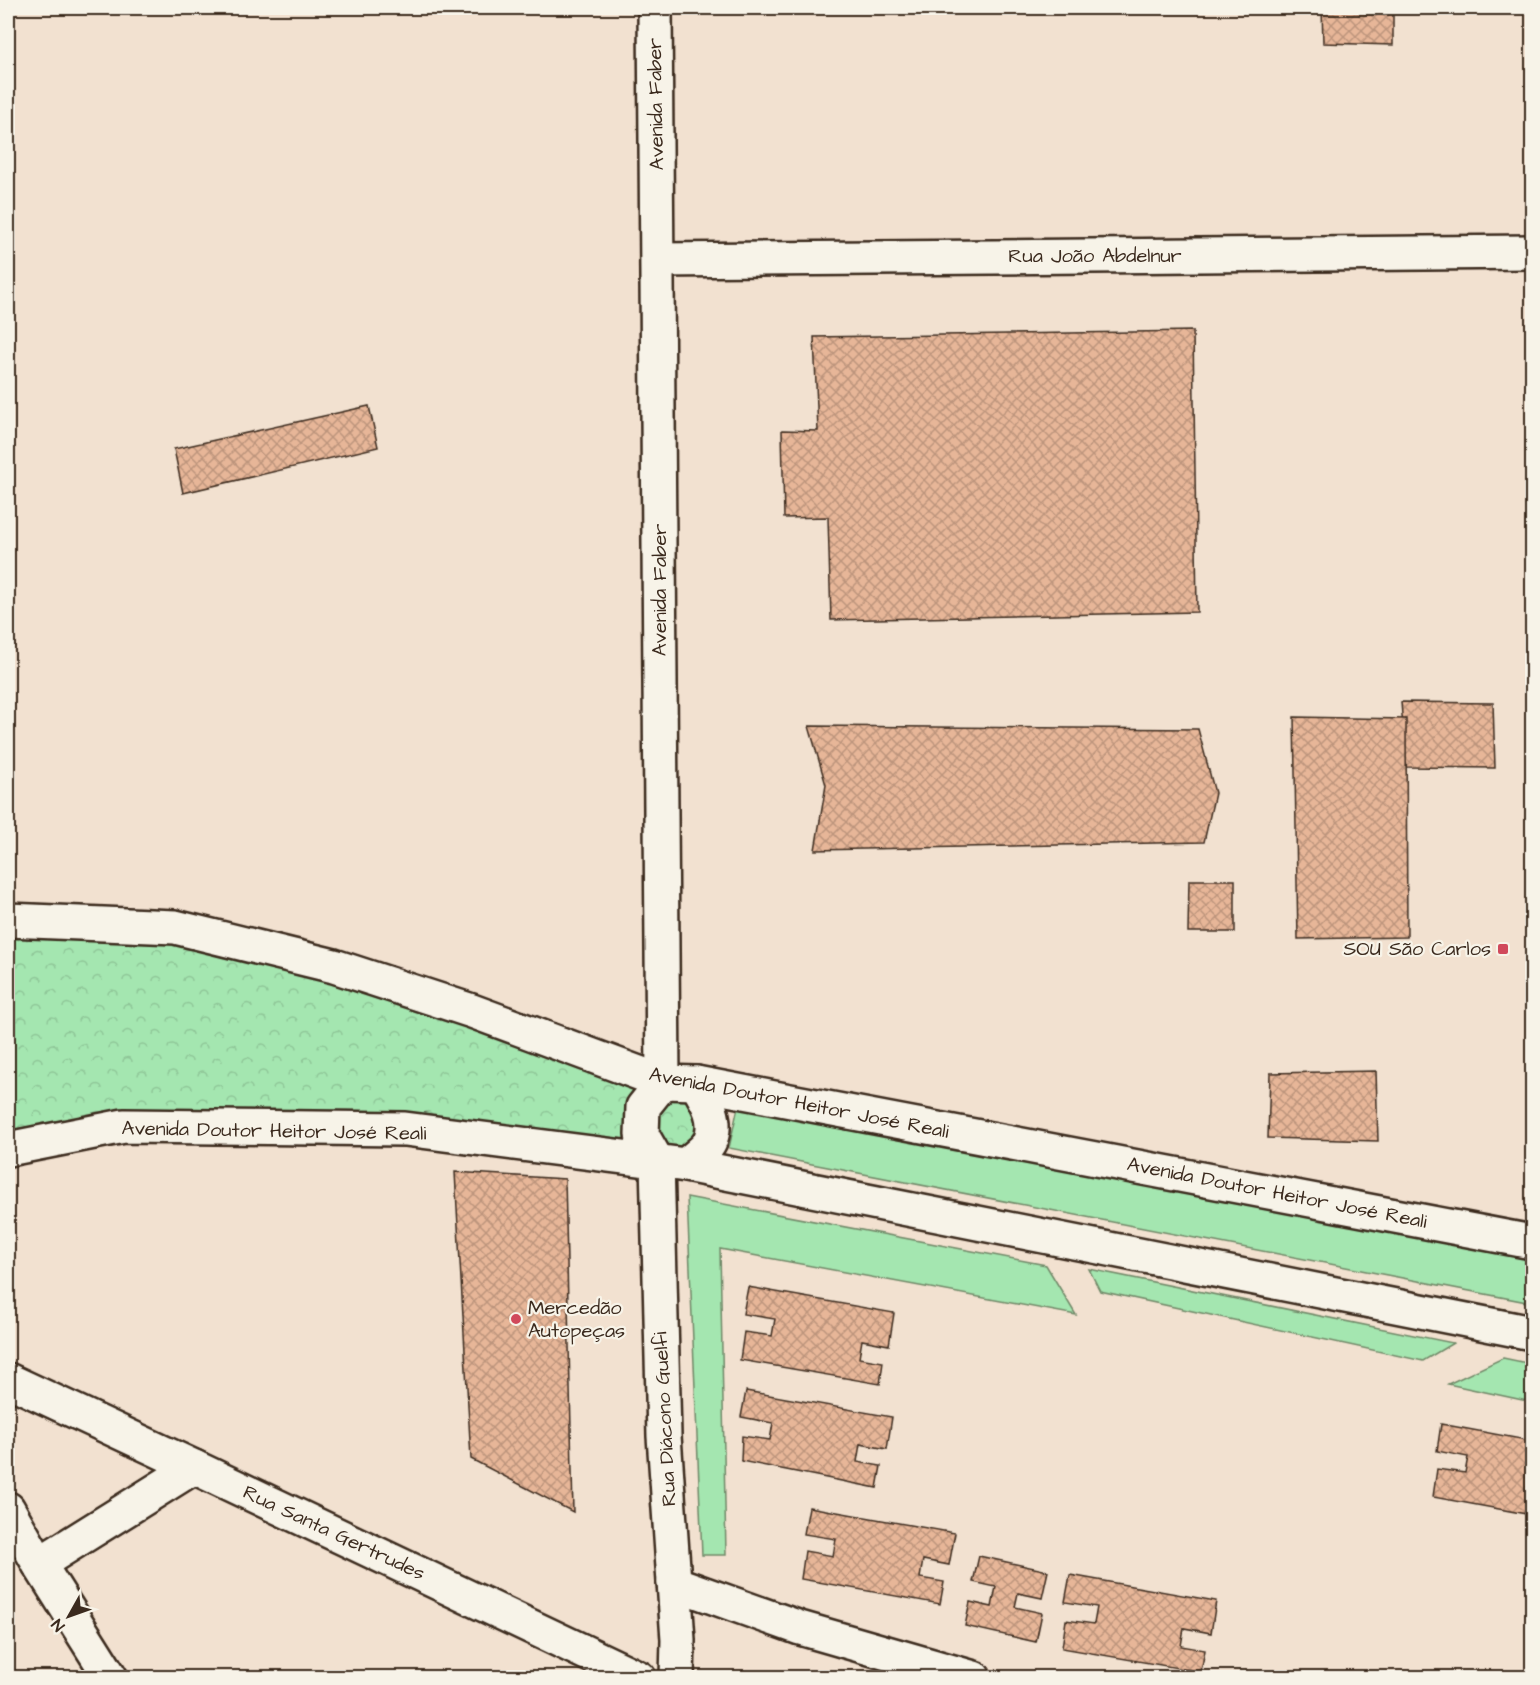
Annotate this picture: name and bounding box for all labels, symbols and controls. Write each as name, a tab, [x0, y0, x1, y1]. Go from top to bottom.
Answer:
street label: Avenida Faber	[641, 37, 671, 171]
street label: Rua João Abdelnur	[1008, 242, 1182, 270]
street label: Avenida Faber	[646, 524, 674, 656]
place label: SOU São Carlos	[1343, 935, 1491, 963]
marker: SOU São Carlos	[1496, 942, 1510, 956]
street label: Avenida Doutor Heitor José Reali	[647, 1060, 951, 1146]
street label: Avenida Doutor Heitor José Reali	[121, 1114, 427, 1148]
street label: Avenida Doutor Heitor José Reali	[1125, 1150, 1429, 1236]
place label: Mercedão Autopeças	[528, 1294, 625, 1345]
marker: Mercedão Autopeças	[509, 1312, 523, 1326]
street label: Rua Diácono Guelfi	[646, 1331, 684, 1507]
street label: Rua Santa Gertrudes	[238, 1478, 430, 1588]
north arrow	[39, 1586, 99, 1646]
text: N	[47, 1614, 70, 1636]

